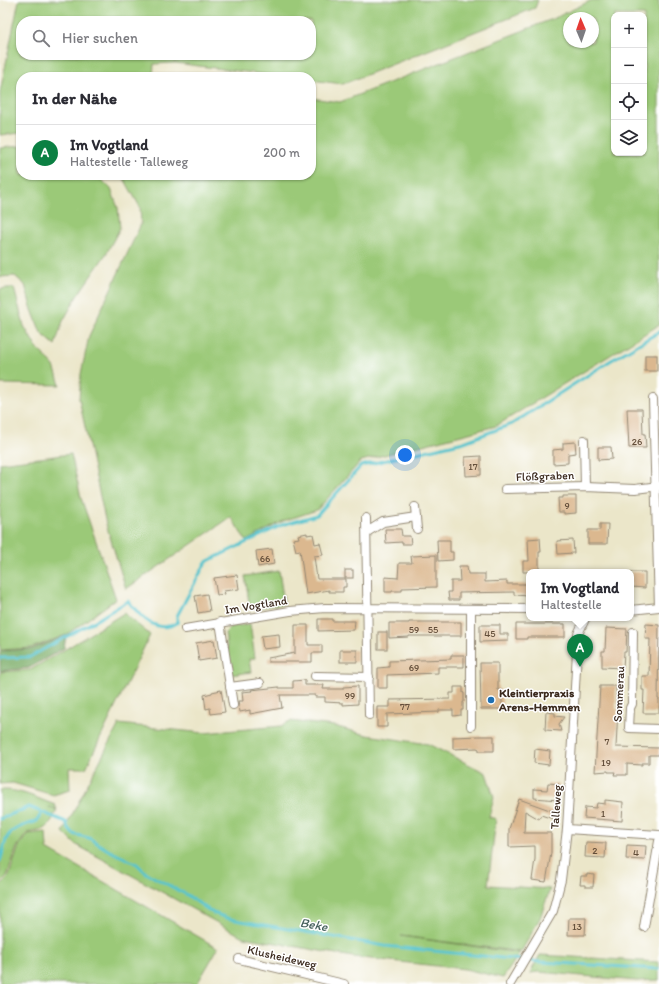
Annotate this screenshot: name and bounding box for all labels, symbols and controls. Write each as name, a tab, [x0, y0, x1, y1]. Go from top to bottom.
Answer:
north arrow	[563, 12, 599, 48]
map controls	[611, 12, 647, 156]
button: +	[611, 12, 647, 48]
search box	[16, 16, 316, 60]
icon: search	[30, 27, 52, 49]
text: Hier suchen	[62, 29, 138, 47]
button: −	[611, 48, 647, 84]
button: locate	[611, 84, 647, 120]
text: In der Nähe	[32, 88, 117, 108]
button: layers	[611, 120, 647, 156]
text: Im Vogtland	[70, 136, 149, 154]
text: A	[41, 145, 49, 160]
text: 200 m	[263, 145, 300, 160]
text: Haltestelle · Talleweg	[70, 154, 188, 169]
house number: 26	[632, 435, 642, 448]
your location	[395, 445, 415, 465]
house number: 17	[468, 460, 478, 473]
street label: Flößgraben	[516, 468, 575, 484]
house number: 9	[564, 499, 570, 512]
house number: 66	[260, 552, 270, 565]
popup	[526, 569, 634, 621]
text: Im Vogtland	[541, 579, 619, 597]
street label: Im Vogtland	[224, 593, 289, 617]
text: Haltestelle	[541, 597, 602, 612]
house number: 59	[409, 623, 419, 636]
house number: 55	[428, 623, 438, 636]
house number: 45	[484, 627, 496, 640]
pin: A	[567, 634, 593, 667]
house number: 69	[409, 661, 419, 674]
street label: Sommerau	[611, 665, 627, 722]
place label: Kleintierpraxis Arens-Hemmen	[498, 686, 580, 714]
house number: 99	[345, 689, 355, 702]
marker: Kleintierpraxis Arens-Hemmen	[486, 695, 496, 705]
house number: 77	[400, 700, 410, 713]
house number: 7	[605, 735, 610, 748]
house number: 19	[601, 756, 611, 769]
street label: Talleweg	[547, 784, 565, 830]
house number: 1	[601, 807, 606, 820]
house number: 2	[592, 844, 598, 857]
house number: 4	[633, 846, 639, 859]
water label: Beke	[299, 915, 330, 934]
house number: 13	[572, 920, 583, 933]
street label: Klusheideweg	[246, 942, 319, 972]

